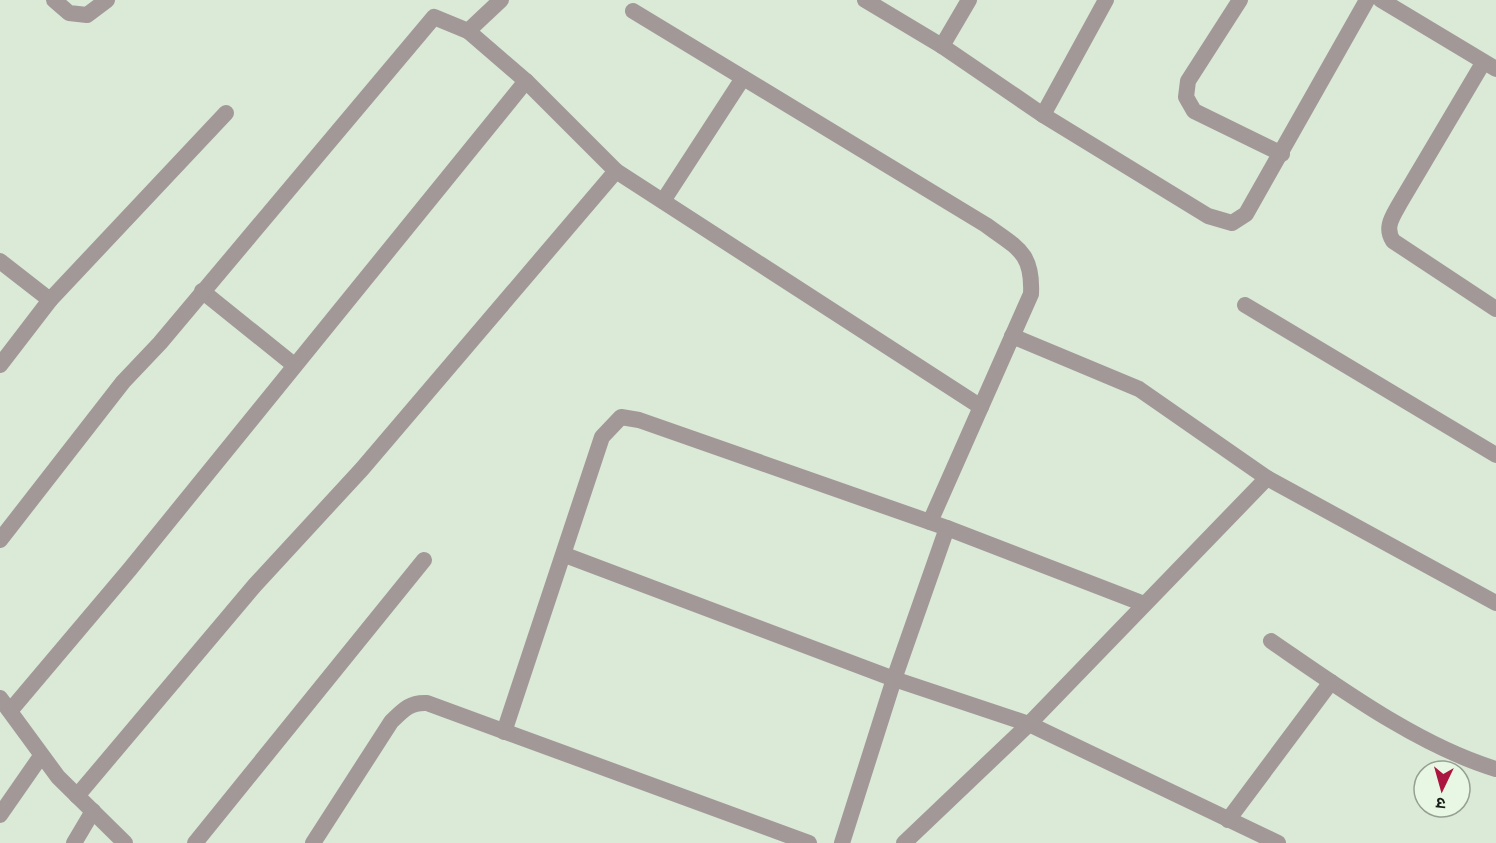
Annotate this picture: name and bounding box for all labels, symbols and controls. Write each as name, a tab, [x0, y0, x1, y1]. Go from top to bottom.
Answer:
north arrow	[1412, 759, 1472, 819]
text: उ	[1435, 792, 1446, 812]

